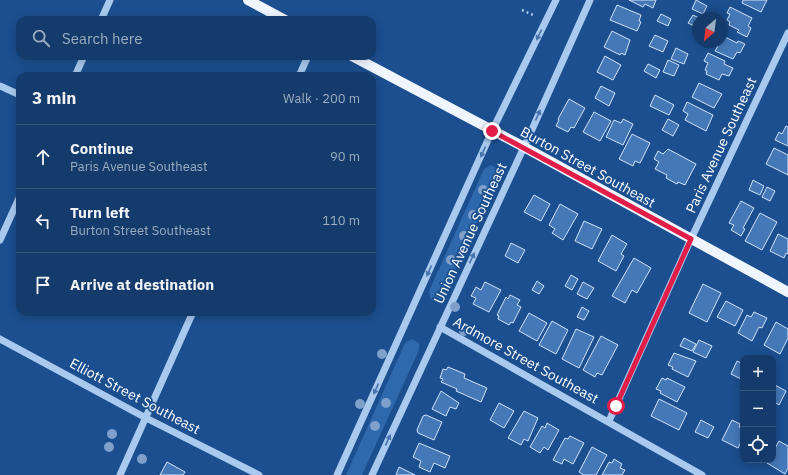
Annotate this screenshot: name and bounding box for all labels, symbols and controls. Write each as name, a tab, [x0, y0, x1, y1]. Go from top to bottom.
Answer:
north arrow	[692, 12, 728, 48]
search box	[16, 16, 376, 60]
icon: search	[30, 27, 52, 49]
text: Search here	[62, 29, 142, 48]
one-way arrow	[536, 29, 542, 41]
street label: Paris Avenue Southeast	[682, 74, 761, 216]
text: 3 min	[32, 87, 76, 109]
text: Walk · 200 m	[283, 90, 360, 107]
one-way arrow	[536, 108, 542, 120]
route end	[483, 122, 501, 140]
street label: Burton Street Southeast	[517, 122, 659, 212]
text: Continue	[70, 139, 134, 158]
icon: ahead	[32, 146, 54, 168]
one-way arrow	[480, 147, 486, 158]
text: 90 m	[330, 148, 360, 165]
text: Paris Avenue Southeast	[70, 158, 208, 175]
street label: Union Avenue Southeast	[429, 159, 511, 306]
text: Turn left	[70, 203, 130, 222]
icon: left	[32, 210, 54, 232]
text: 110 m	[322, 212, 360, 229]
text: Burton Street Southeast	[70, 222, 211, 239]
one-way arrow	[469, 253, 475, 264]
one-way arrow	[426, 265, 432, 277]
icon: arrive	[32, 274, 54, 296]
text: Arrive at destination	[70, 275, 214, 294]
street label: Ardmore Street Southeast	[450, 312, 602, 408]
street label: Elliott Street Southeast	[67, 354, 203, 438]
map controls	[740, 355, 776, 463]
button: +	[740, 355, 776, 391]
one-way arrow	[372, 384, 378, 396]
button: −	[740, 391, 776, 427]
route start	[607, 397, 625, 415]
button: locate	[740, 427, 776, 463]
one-way arrow	[385, 434, 391, 445]

